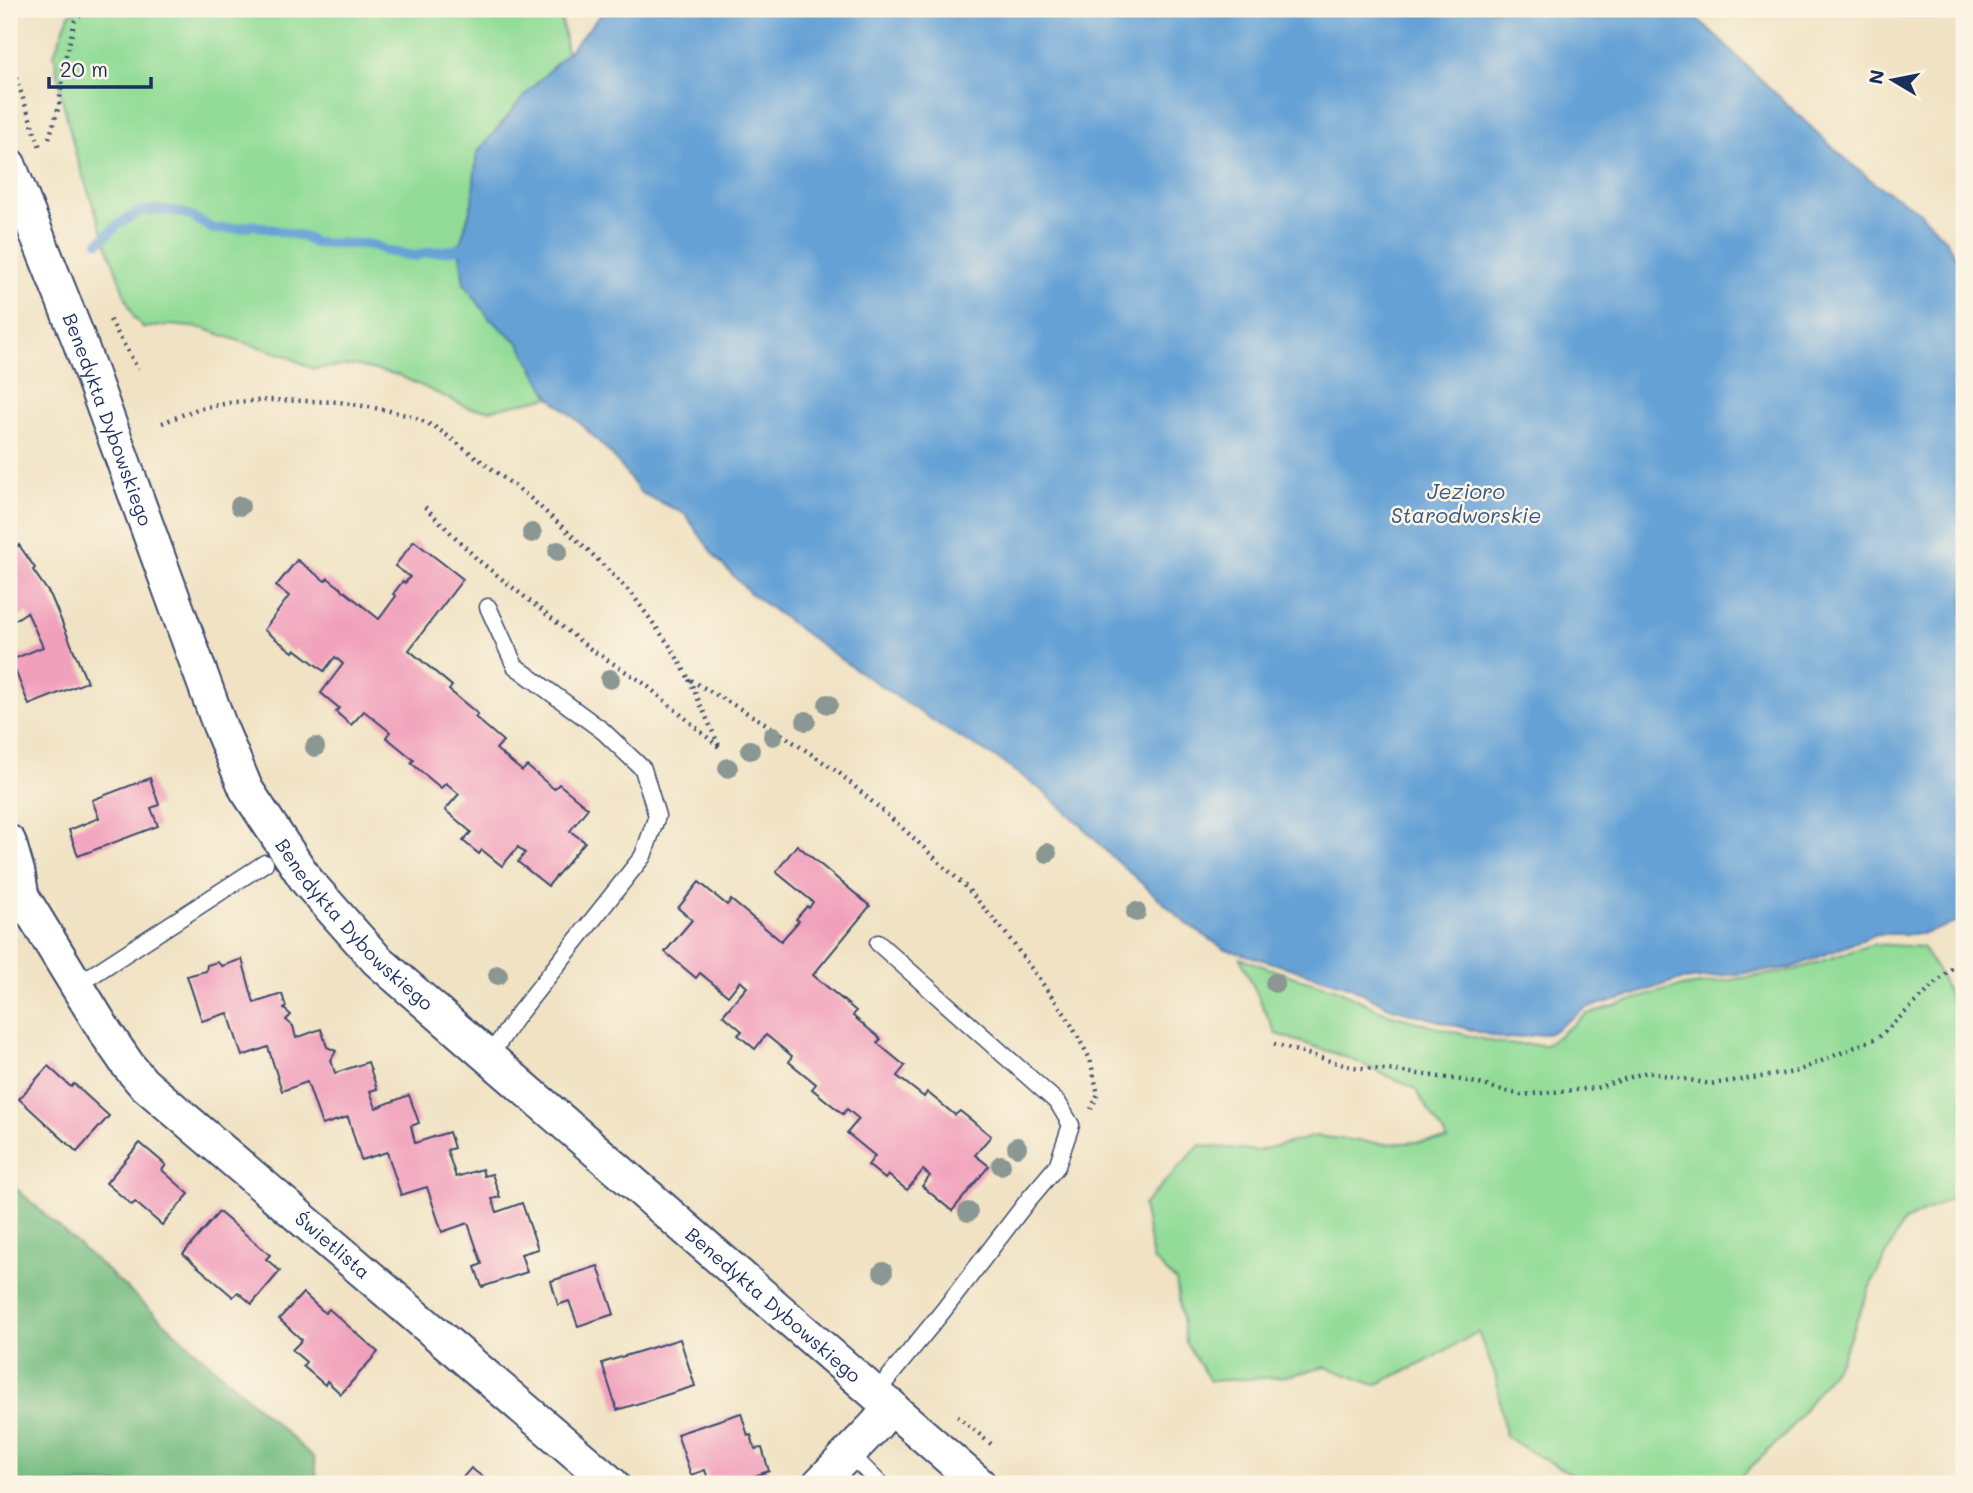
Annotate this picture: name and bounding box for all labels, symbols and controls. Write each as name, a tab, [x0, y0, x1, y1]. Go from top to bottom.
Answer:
scale bar	[49, 46, 150, 90]
north arrow	[1857, 46, 1927, 116]
text: 20 m	[60, 55, 108, 82]
text: N	[1862, 68, 1889, 86]
street label: Benedykta Dybowskiego	[58, 309, 159, 529]
water label: Jezioro Starodworskie	[1391, 477, 1541, 528]
street label: Benedykta Dybowskiego	[270, 834, 439, 1016]
street label: Świetlista	[290, 1205, 376, 1284]
street label: Benedykta Dybowskiego	[681, 1221, 867, 1388]

